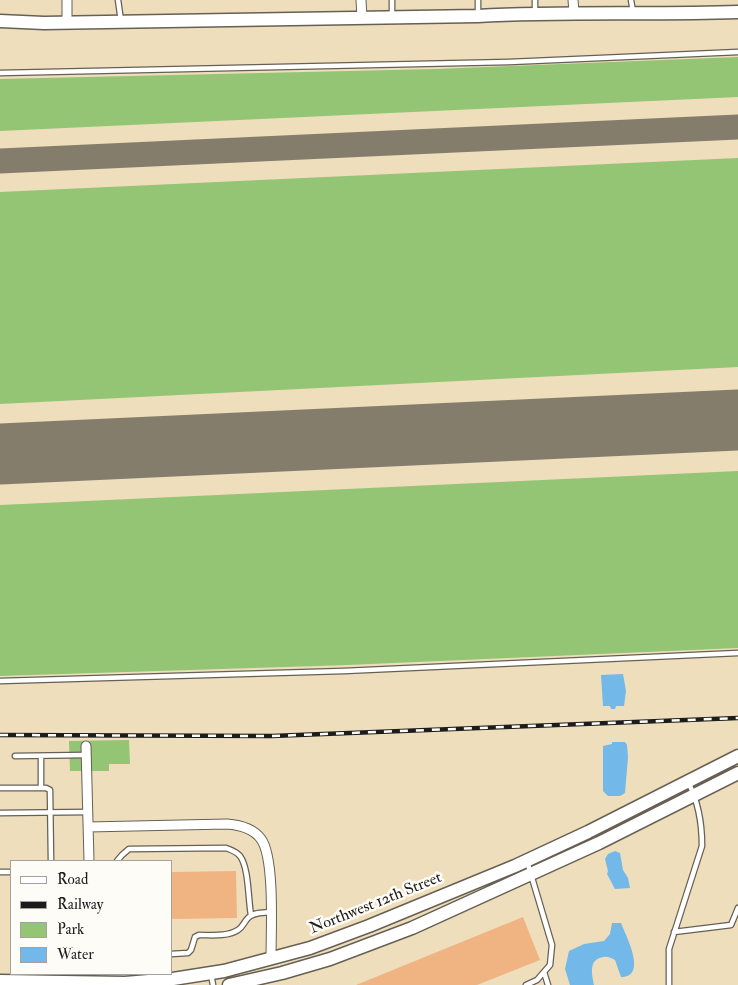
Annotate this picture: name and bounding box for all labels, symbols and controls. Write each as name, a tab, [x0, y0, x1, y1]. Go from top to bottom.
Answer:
legend	[10, 860, 172, 975]
street label: Northwest 12th Street	[307, 869, 445, 939]
text: Road	[57, 870, 88, 889]
text: Railway	[57, 895, 103, 914]
text: Park	[57, 920, 84, 939]
text: Water	[57, 945, 94, 964]

